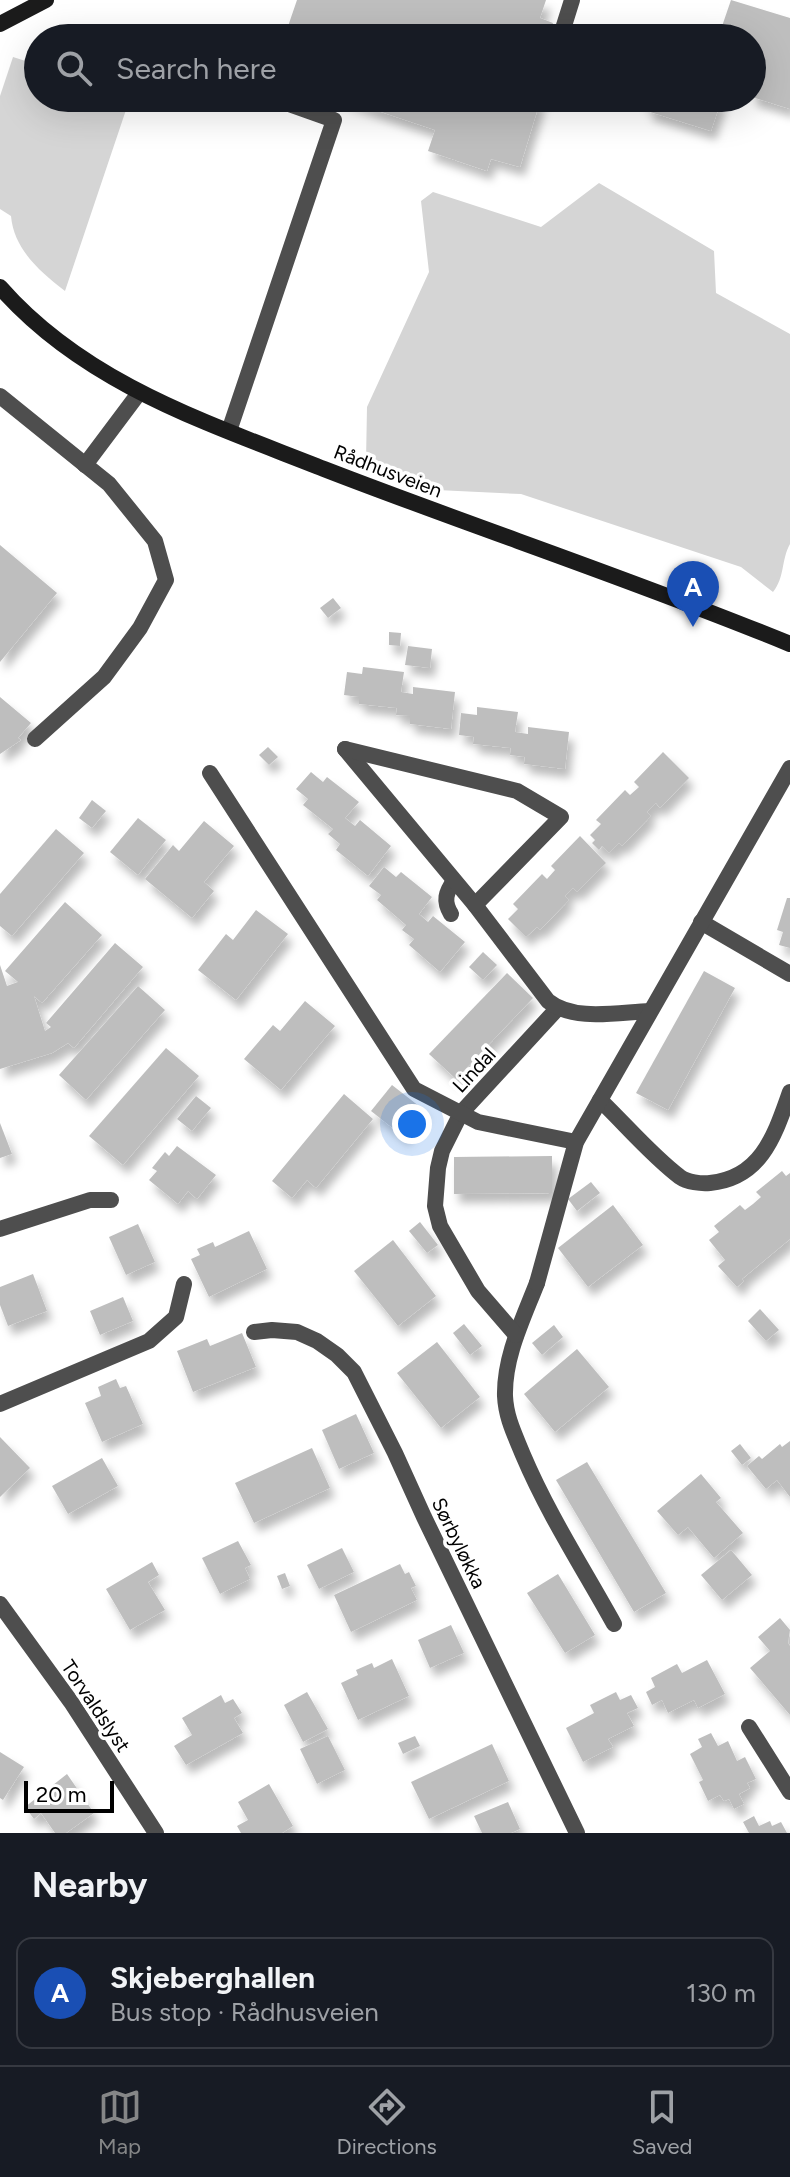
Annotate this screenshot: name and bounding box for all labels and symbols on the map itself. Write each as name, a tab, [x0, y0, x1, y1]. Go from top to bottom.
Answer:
street label: Rådhusveien	[331, 439, 445, 503]
pin: A	[667, 561, 719, 627]
street label: Lindal	[447, 1043, 501, 1097]
your location	[392, 1104, 432, 1144]
street label: Sørbyløkka	[427, 1494, 491, 1592]
street label: Torvaldslyst	[56, 1655, 136, 1757]
scale bar	[24, 1777, 114, 1813]

